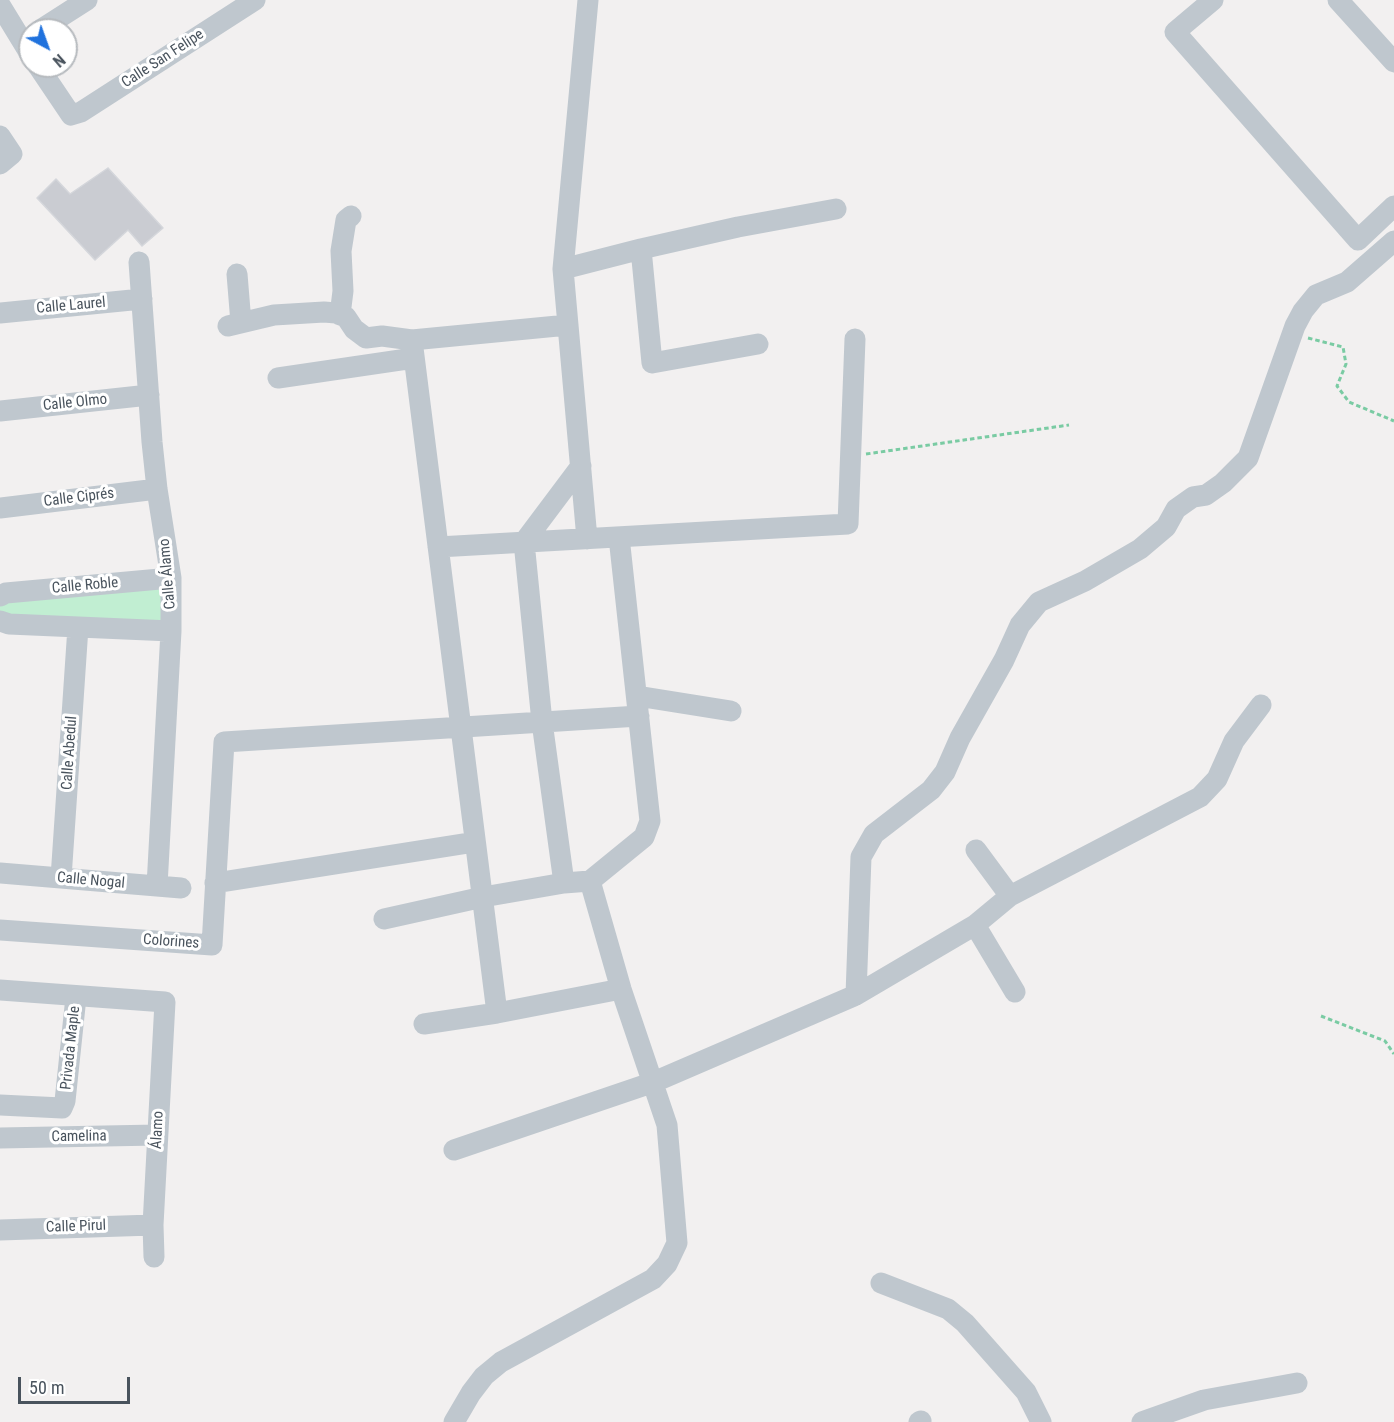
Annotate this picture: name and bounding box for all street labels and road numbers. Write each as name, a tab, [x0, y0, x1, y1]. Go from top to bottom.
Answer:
street label: Calle San Felipe	[119, 26, 207, 92]
street label: Calle Laurel	[36, 294, 106, 318]
street label: Calle Olmo	[42, 391, 108, 415]
street label: Calle Ciprés	[43, 485, 115, 511]
street label: Calle Álamo	[156, 538, 180, 610]
street label: Calle Roble	[51, 574, 119, 598]
street label: Calle Abedul	[58, 715, 82, 791]
street label: Calle Nogal	[56, 869, 126, 893]
street label: Colorines	[142, 931, 200, 953]
street label: Privada Maple	[58, 1005, 84, 1091]
street label: Álamo	[148, 1111, 168, 1149]
street label: Camelina	[51, 1128, 107, 1146]
street label: Calle Pirul	[46, 1217, 106, 1237]

